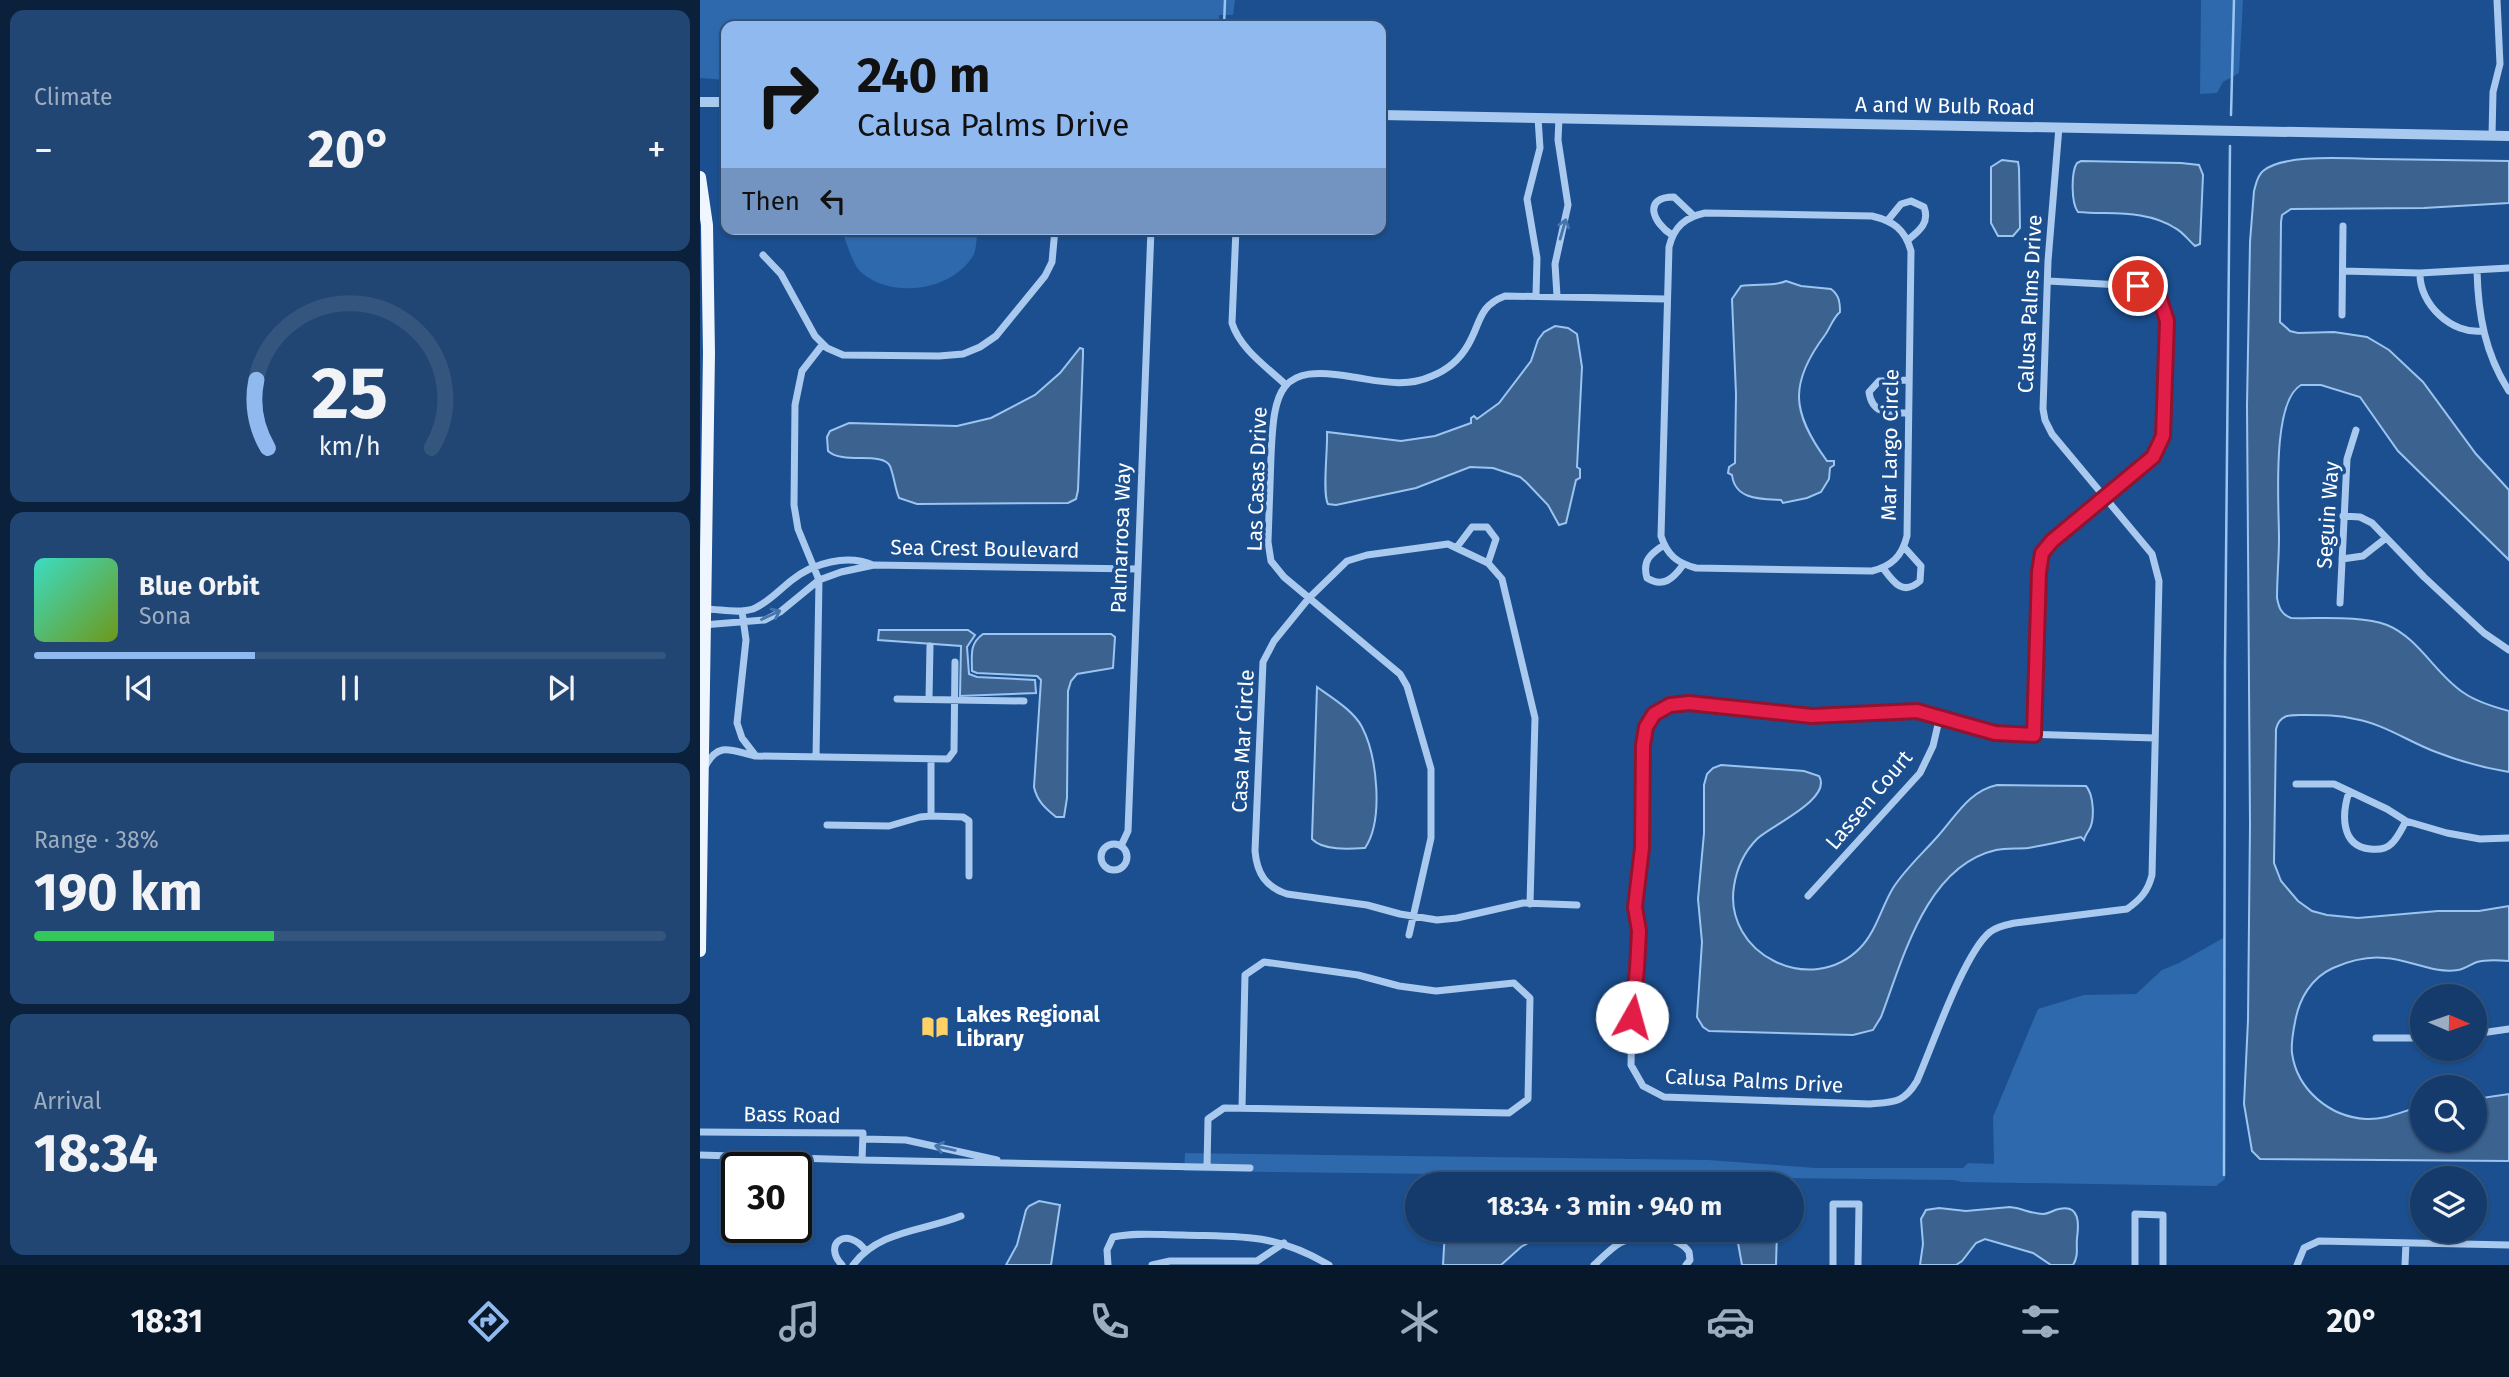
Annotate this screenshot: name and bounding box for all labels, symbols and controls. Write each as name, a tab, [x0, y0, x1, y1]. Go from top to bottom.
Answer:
text: 240 m	[857, 46, 990, 105]
icon: right	[742, 49, 833, 140]
text: Climate	[34, 83, 113, 111]
street label: A and W Bulb Road	[1855, 91, 2035, 121]
text: Calusa Palms Drive	[857, 106, 1129, 144]
text: 20°	[308, 118, 392, 181]
text: −	[34, 127, 53, 173]
text: +	[647, 127, 666, 173]
icon: left	[814, 182, 852, 220]
text: Then	[742, 186, 800, 217]
street label: Calusa Palms Drive	[2012, 214, 2048, 394]
one-way arrow	[1558, 218, 1571, 240]
pin	[2108, 256, 2168, 316]
icon: arrive	[2119, 267, 2157, 305]
text: 25	[312, 350, 388, 437]
street label: Mar Largo Circle	[1876, 369, 1904, 521]
street label: Las Casas Drive	[1241, 406, 1273, 552]
text: km/h	[319, 431, 381, 461]
street label: Seguin Way	[2311, 460, 2345, 570]
street label: Palmarrosa Way	[1105, 462, 1137, 614]
street label: Sea Crest Boulevard	[890, 534, 1080, 564]
text: Blue Orbit	[139, 571, 259, 602]
text: Sona	[139, 602, 191, 630]
one-way arrow	[760, 608, 781, 621]
icon: previous	[120, 669, 158, 707]
icon: pause	[331, 669, 369, 707]
icon: next	[542, 669, 580, 707]
street label: Casa Mar Circle	[1226, 669, 1260, 813]
street label: Lassen Court	[1820, 745, 1918, 855]
text: Range · 38%	[34, 826, 159, 854]
text: 190 km	[34, 861, 203, 924]
position arrow	[1595, 980, 1669, 1054]
north arrow	[2410, 984, 2487, 1060]
map controls	[2410, 984, 2487, 1243]
place label: Lakes Regional Library	[956, 1002, 1101, 1052]
library icon: Lakes Regional Library	[920, 1012, 950, 1042]
street label: Calusa Palms Drive	[1664, 1063, 1844, 1099]
button: search	[2410, 1075, 2487, 1152]
text: Arrival	[34, 1087, 101, 1115]
street label: Bass Road	[743, 1101, 841, 1129]
text: 18:34	[34, 1122, 158, 1185]
one-way arrow	[934, 1141, 957, 1154]
speed limit sign: 30	[721, 1152, 812, 1243]
button: layers	[2410, 1166, 2487, 1243]
text: 18:34 · 3 min · 940 m	[1487, 1191, 1722, 1222]
icon: directions	[464, 1297, 513, 1346]
icon: music	[775, 1297, 824, 1346]
icon: phone	[1085, 1297, 1134, 1346]
icon: climate	[1395, 1297, 1444, 1346]
icon: car	[1706, 1297, 1755, 1346]
icon: filters	[2016, 1297, 2065, 1346]
text: 18:31	[131, 1302, 203, 1340]
text: 20°	[2326, 1302, 2378, 1340]

